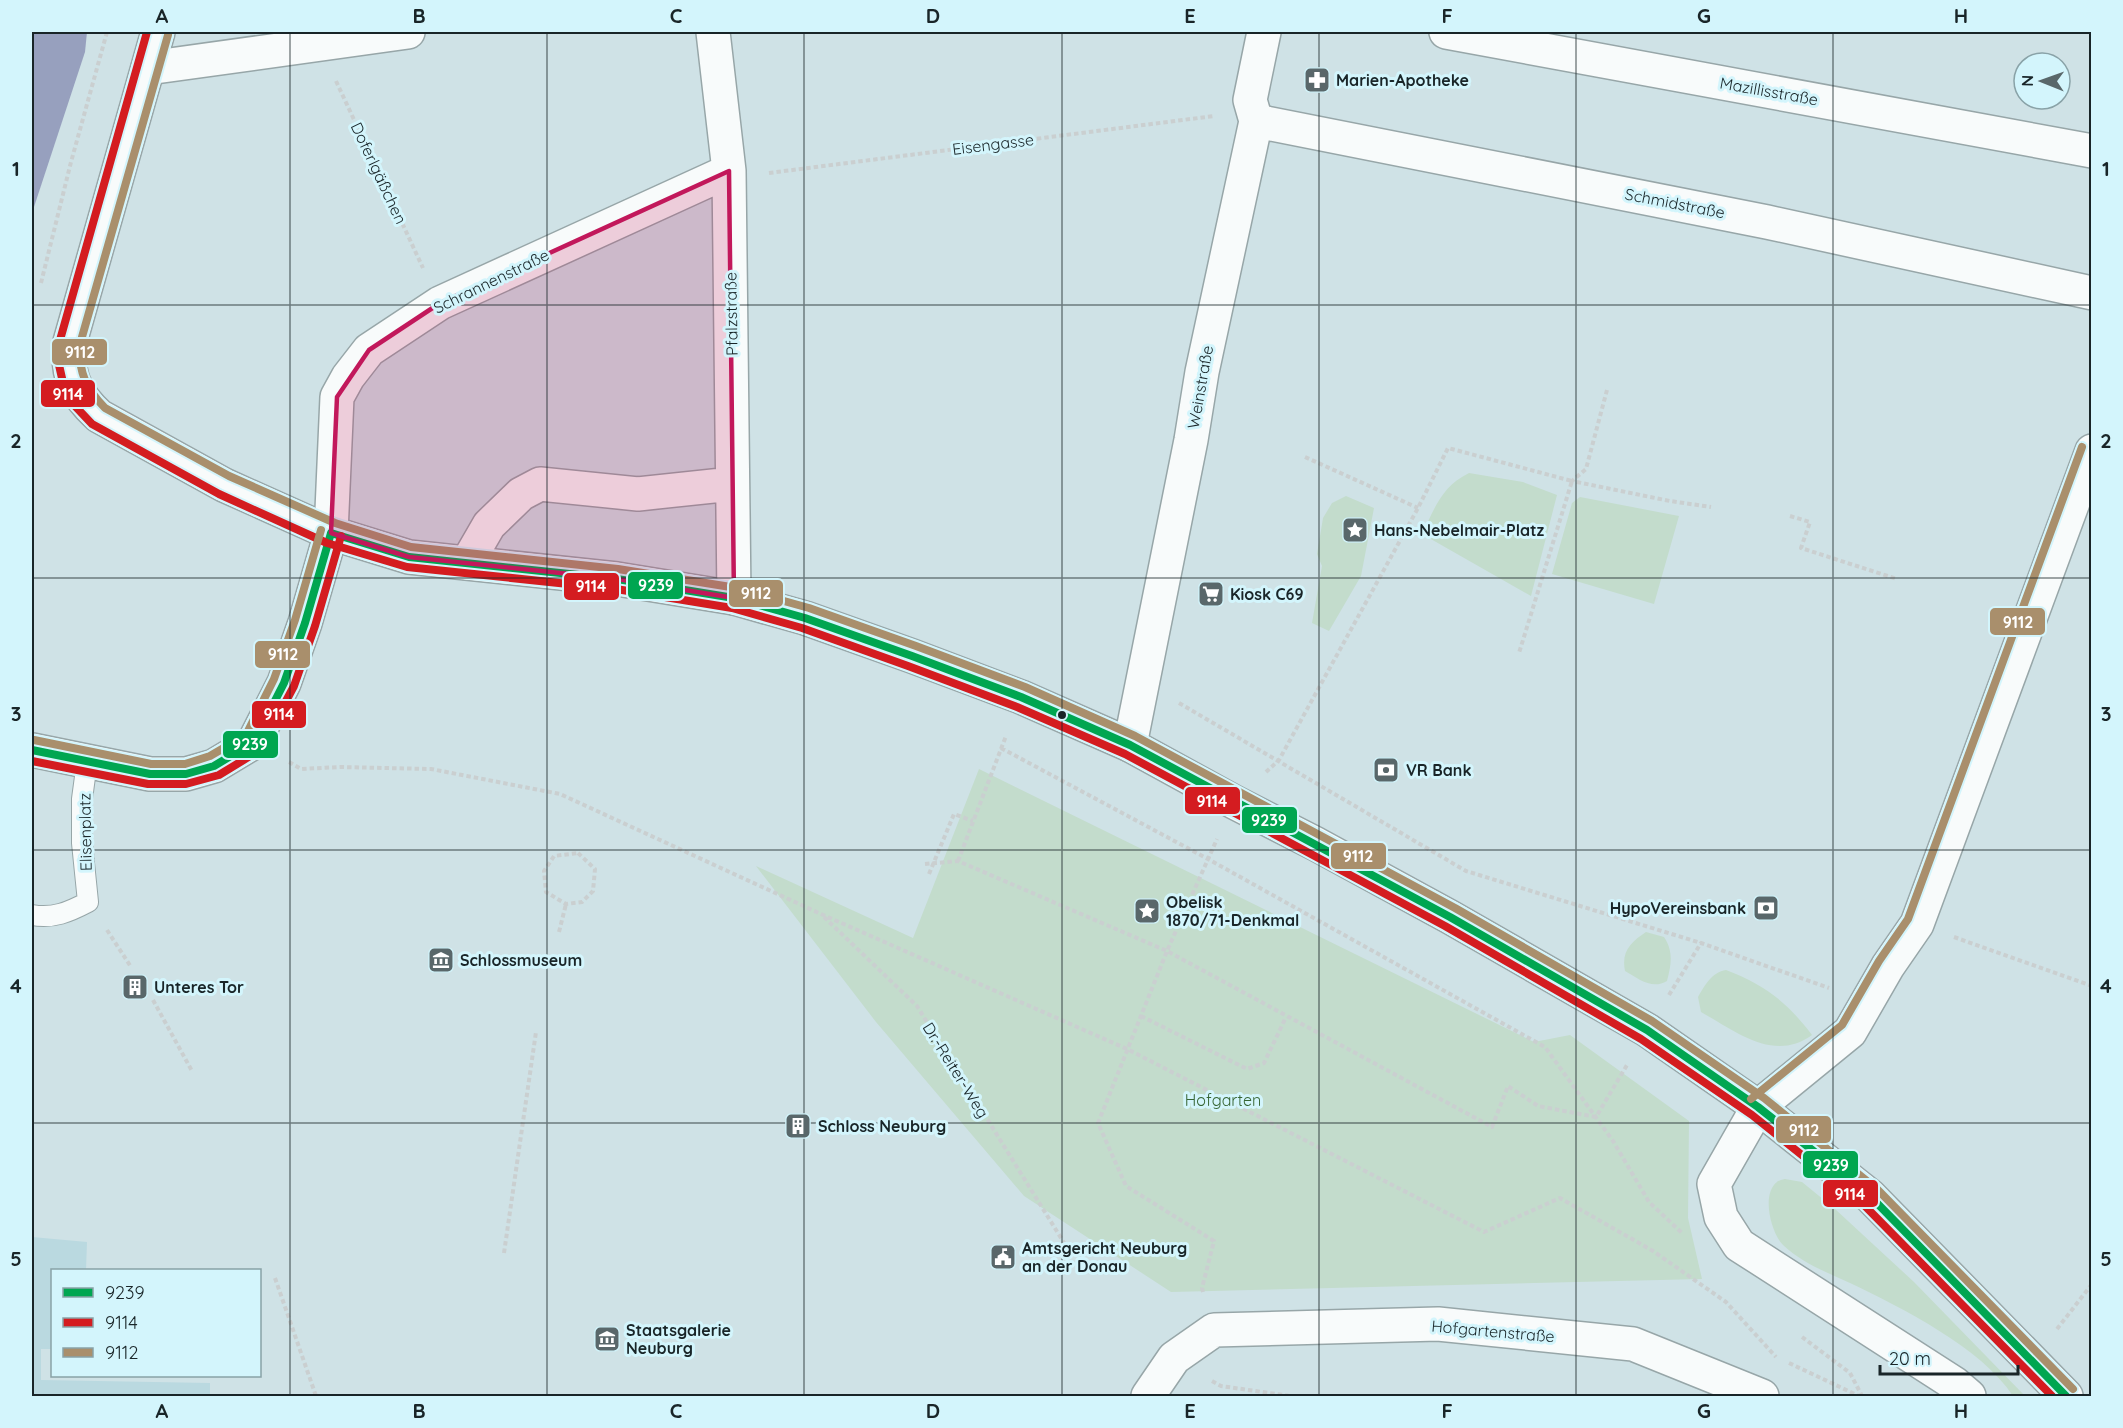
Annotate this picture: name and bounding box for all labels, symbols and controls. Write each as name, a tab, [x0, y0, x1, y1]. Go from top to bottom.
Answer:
text: A	[156, 3, 169, 28]
text: B	[412, 3, 426, 28]
text: C	[670, 3, 683, 28]
text: D	[926, 3, 940, 28]
text: E	[1184, 3, 1196, 28]
text: F	[1441, 3, 1453, 28]
text: G	[1697, 3, 1711, 28]
text: H	[1954, 3, 1968, 28]
north arrow	[2012, 51, 2072, 111]
pharmacy icon: Marien-Apotheke	[1302, 65, 1332, 95]
place label: Marien-Apotheke	[1336, 70, 1469, 90]
street label: Mazillisstraße	[1718, 73, 1820, 109]
text: N	[2017, 75, 2037, 87]
street label: Doferlgäßchen	[347, 119, 411, 227]
street label: Eisengasse	[951, 129, 1035, 159]
text: 1	[12, 156, 20, 181]
text: 1	[2102, 156, 2110, 181]
street label: Schmidstraße	[1623, 184, 1727, 222]
street label: Schrannenstraße	[430, 244, 552, 318]
street label: Pfalzstraße	[720, 272, 742, 356]
line badge: 9112	[51, 338, 108, 366]
text: 9112	[65, 342, 95, 362]
street label: Weinstraße	[1183, 344, 1217, 430]
line badge: 9114	[40, 379, 96, 408]
text: 9114	[53, 384, 84, 404]
text: 2	[10, 428, 22, 453]
text: 2	[2100, 428, 2112, 453]
place icon: Hans-Nebelmair-Platz	[1340, 515, 1370, 545]
place label: Hans-Nebelmair-Platz	[1374, 520, 1545, 540]
line badge: 9239	[627, 571, 684, 600]
line badge: 9114	[563, 572, 620, 601]
text: 9239	[638, 575, 674, 595]
text: 9114	[576, 576, 607, 596]
line badge: 9112	[728, 579, 784, 608]
supermarket icon: Kiosk C69	[1196, 579, 1226, 609]
text: 9112	[741, 583, 771, 603]
place label: Kiosk C69	[1230, 584, 1304, 604]
line badge: 9112	[1989, 607, 2046, 636]
text: 9112	[2003, 612, 2033, 632]
line badge: 9112	[254, 640, 311, 669]
text: 9112	[268, 644, 298, 664]
line badge: 9114	[251, 700, 307, 729]
text: 3	[11, 701, 21, 726]
text: 3	[2101, 701, 2111, 726]
text: 9114	[264, 704, 295, 724]
unlabelled marker	[1056, 709, 1068, 721]
line badge: 9239	[222, 730, 279, 759]
text: 9239	[232, 734, 268, 754]
bank icon: VR Bank	[1371, 755, 1401, 785]
place label: VR Bank	[1406, 760, 1472, 780]
line badge: 9114	[1184, 786, 1241, 815]
text: 9114	[1197, 791, 1228, 811]
street label: Elisenplatz	[74, 793, 96, 871]
line badge: 9239	[1241, 806, 1298, 834]
text: 9239	[1251, 810, 1287, 830]
line badge: 9112	[1330, 842, 1387, 870]
text: 9112	[1343, 846, 1373, 866]
place label: Obelisk 1870/71-Denkmal	[1166, 892, 1299, 930]
bank icon: HypoVereinsbank	[1751, 893, 1781, 923]
place icon: Obelisk 1870/71-Denkmal	[1132, 896, 1162, 926]
place label: HypoVereinsbank	[1610, 898, 1746, 918]
museum icon: Schlossmuseum	[426, 945, 456, 975]
place label: Schlossmuseum	[460, 950, 582, 970]
building icon: Unteres Tor	[120, 972, 150, 1002]
text: 4	[10, 973, 22, 998]
text: 4	[2100, 973, 2112, 998]
place label: Unteres Tor	[154, 977, 244, 997]
street label: Dr.-Reiter-Weg	[919, 1018, 993, 1122]
park label: Hofgarten	[1185, 1090, 1261, 1110]
building icon: Schloss Neuburg	[783, 1111, 813, 1141]
line badge: 9112	[1775, 1115, 1832, 1144]
place label: Schloss Neuburg	[818, 1116, 946, 1136]
text: 9112	[1789, 1120, 1819, 1140]
line badge: 9239	[1802, 1150, 1859, 1179]
text: 9239	[1813, 1155, 1849, 1175]
line badge: 9114	[1822, 1179, 1879, 1208]
text: 9114	[1835, 1184, 1866, 1204]
place label: Amtsgericht Neuburg an der Donau	[1022, 1238, 1187, 1276]
public building icon: Amtsgericht Neuburg an der Donau	[988, 1242, 1018, 1272]
text: 5	[10, 1246, 22, 1271]
text: 5	[2100, 1246, 2112, 1271]
legend	[51, 1269, 261, 1377]
text: 9239	[105, 1281, 145, 1304]
text: 9114	[105, 1311, 138, 1334]
street label: Hofgartenstraße	[1431, 1316, 1555, 1346]
place label: Staatsgalerie Neuburg	[626, 1320, 731, 1358]
museum icon: Staatsgalerie Neuburg	[592, 1324, 622, 1354]
scale bar	[1880, 1338, 2018, 1376]
text: 9112	[105, 1341, 138, 1364]
text: 20 m	[1889, 1347, 1931, 1370]
text: A	[156, 1398, 169, 1423]
text: B	[412, 1398, 426, 1423]
text: C	[670, 1398, 683, 1423]
text: D	[926, 1398, 940, 1423]
text: E	[1184, 1398, 1196, 1423]
text: F	[1441, 1398, 1453, 1423]
text: G	[1697, 1398, 1711, 1423]
text: H	[1954, 1398, 1968, 1423]

